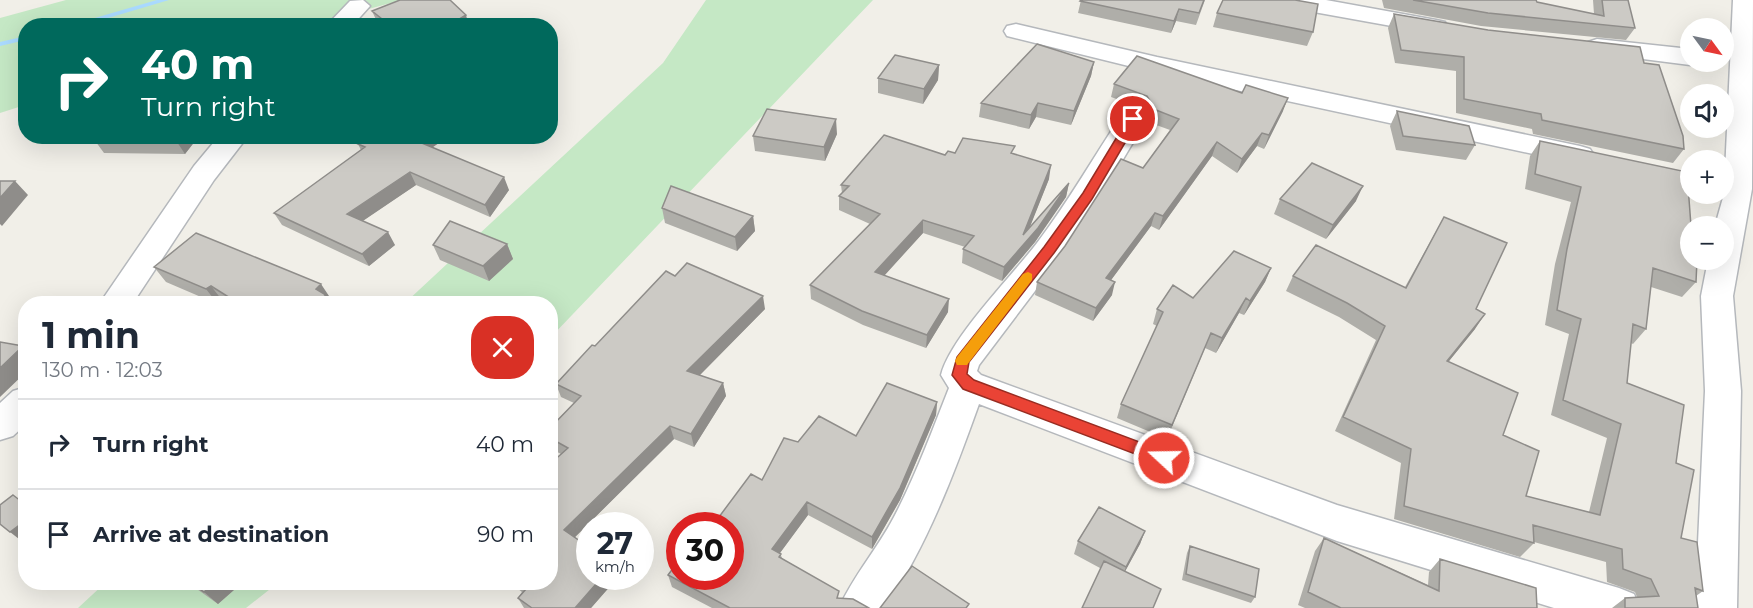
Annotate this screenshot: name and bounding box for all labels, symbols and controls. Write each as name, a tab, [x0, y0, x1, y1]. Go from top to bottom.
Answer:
north arrow	[1680, 18, 1734, 72]
map controls	[1680, 18, 1734, 270]
text: 40 m	[141, 38, 254, 90]
icon: right	[42, 42, 120, 120]
button: sound	[1680, 84, 1734, 138]
text: Turn right	[141, 90, 276, 123]
pin	[1107, 93, 1158, 144]
icon: arrive	[1116, 102, 1149, 135]
button: +	[1680, 150, 1734, 204]
button: −	[1680, 216, 1734, 270]
text: 1 min	[42, 313, 140, 357]
button: close	[471, 316, 534, 379]
text: 130 m · 12:03	[42, 358, 163, 382]
position arrow	[1132, 426, 1196, 490]
icon: right	[42, 428, 75, 461]
text: Turn right	[93, 431, 208, 458]
text: 40 m	[476, 431, 534, 458]
speed limit sign: 30	[666, 512, 744, 590]
icon: arrive	[42, 518, 75, 551]
text: Arrive at destination	[93, 521, 329, 548]
text: 90 m	[477, 521, 534, 548]
text: 27	[597, 525, 633, 562]
text: km/h	[595, 557, 635, 576]

